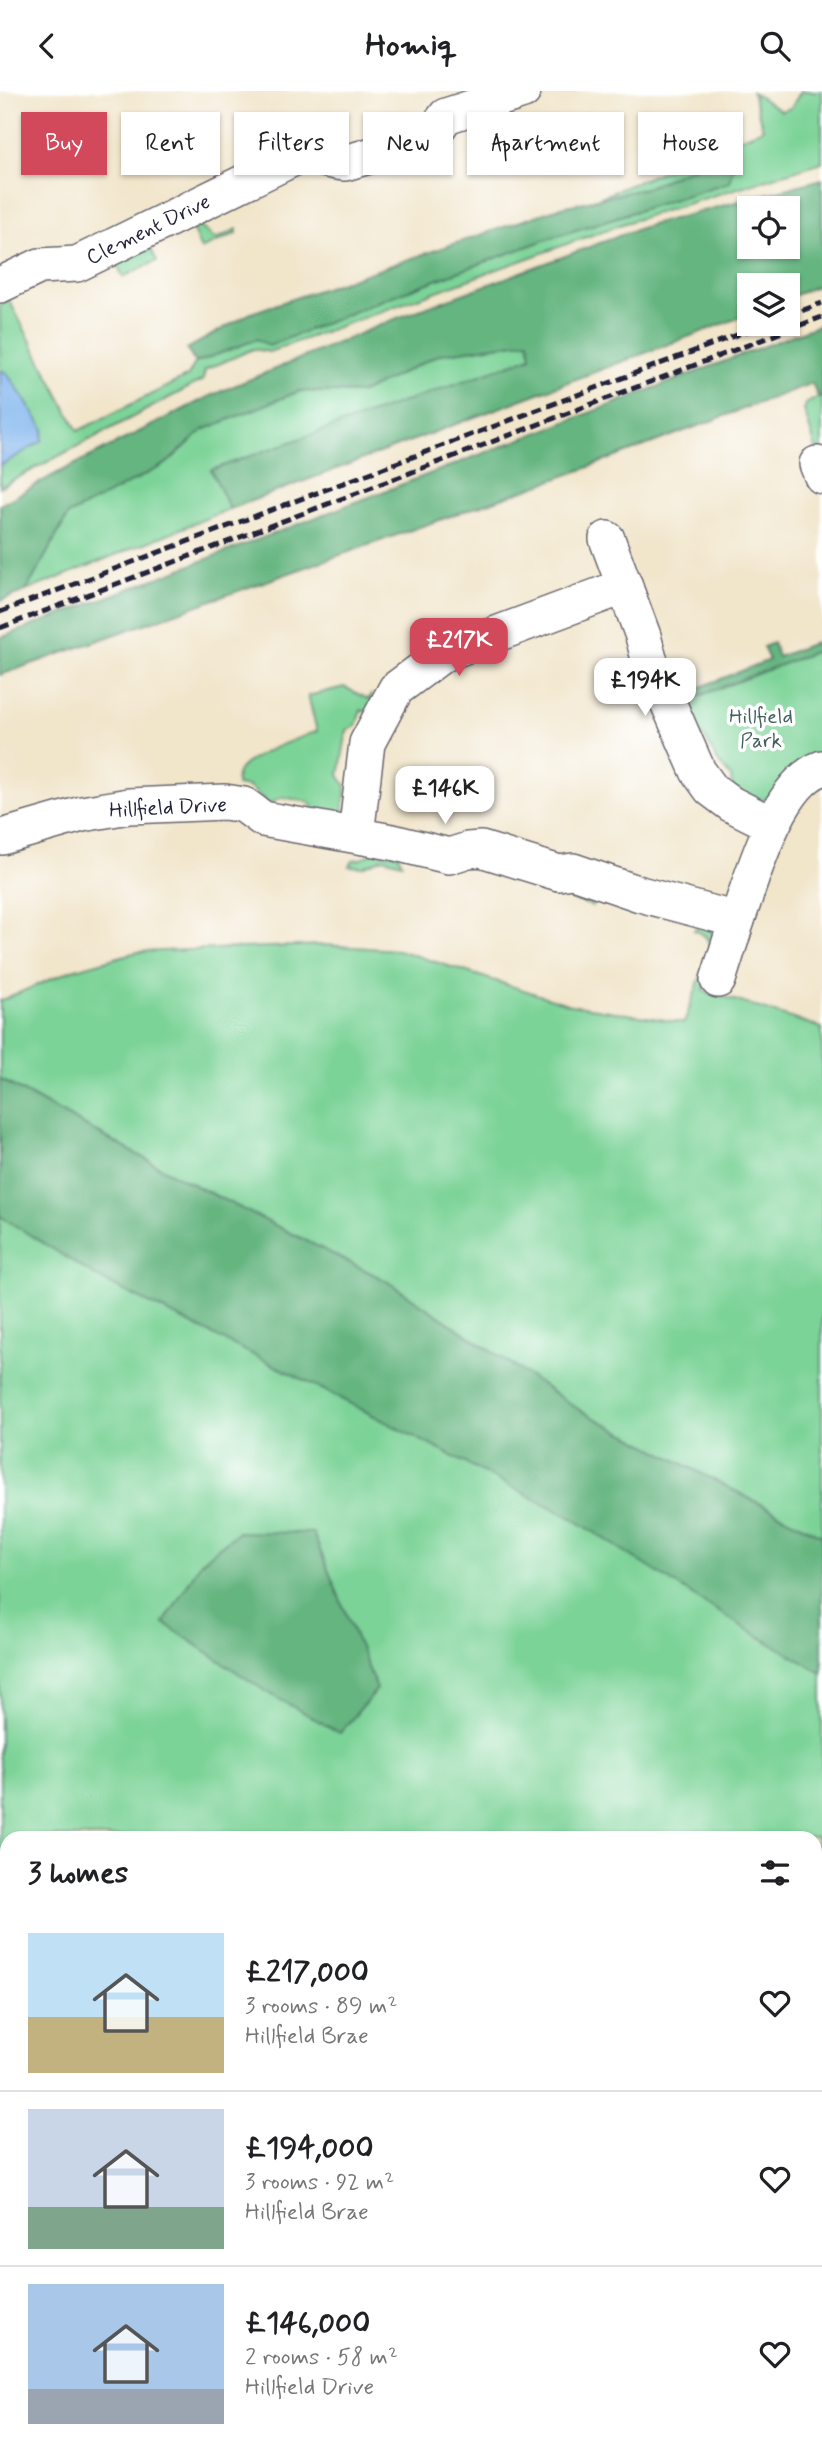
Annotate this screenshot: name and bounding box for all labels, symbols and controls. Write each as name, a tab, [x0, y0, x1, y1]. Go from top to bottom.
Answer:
text: Homiq	[365, 25, 457, 67]
icon: back	[28, 27, 66, 65]
icon: search	[756, 27, 794, 65]
chip: Buy	[21, 112, 107, 175]
chip: Rent	[121, 112, 220, 175]
chip: Filters	[234, 112, 349, 175]
chip: New	[363, 112, 453, 175]
chip: Apartment	[467, 112, 624, 175]
chip: House	[638, 112, 743, 175]
street label: Clement Drive	[82, 188, 215, 272]
map controls	[737, 196, 800, 336]
button: locate	[737, 196, 800, 259]
button: layers	[737, 273, 800, 336]
pin: £217K	[410, 619, 508, 678]
text: £217K	[426, 626, 492, 656]
pin: £194K	[596, 659, 694, 718]
text: £194K	[610, 666, 680, 696]
park label: Hillfield Park	[729, 703, 793, 755]
pin: £146K	[396, 767, 494, 826]
text: £146K	[411, 774, 479, 804]
street label: Hillfield Drive	[108, 791, 228, 825]
text: 3 homes	[28, 1854, 128, 1893]
icon: filters	[756, 1854, 794, 1892]
text: £217,000	[245, 1953, 369, 1992]
icon: home	[84, 1961, 168, 2045]
icon: heart	[756, 1984, 794, 2022]
text: 3 rooms · 89 m²	[245, 1992, 397, 2022]
text: Hillfield Brae	[245, 2022, 369, 2052]
text: £194,000	[245, 2129, 374, 2168]
icon: home	[84, 2137, 168, 2221]
icon: heart	[756, 2160, 794, 2198]
text: 3 rooms · 92 m²	[245, 2168, 394, 2198]
text: Hillfield Brae	[245, 2198, 369, 2228]
text: £146,000	[245, 2304, 370, 2343]
icon: home	[84, 2312, 168, 2396]
icon: heart	[756, 2335, 794, 2373]
text: 2 rooms · 58 m²	[245, 2343, 398, 2373]
text: Hillfield Drive	[245, 2373, 374, 2403]

